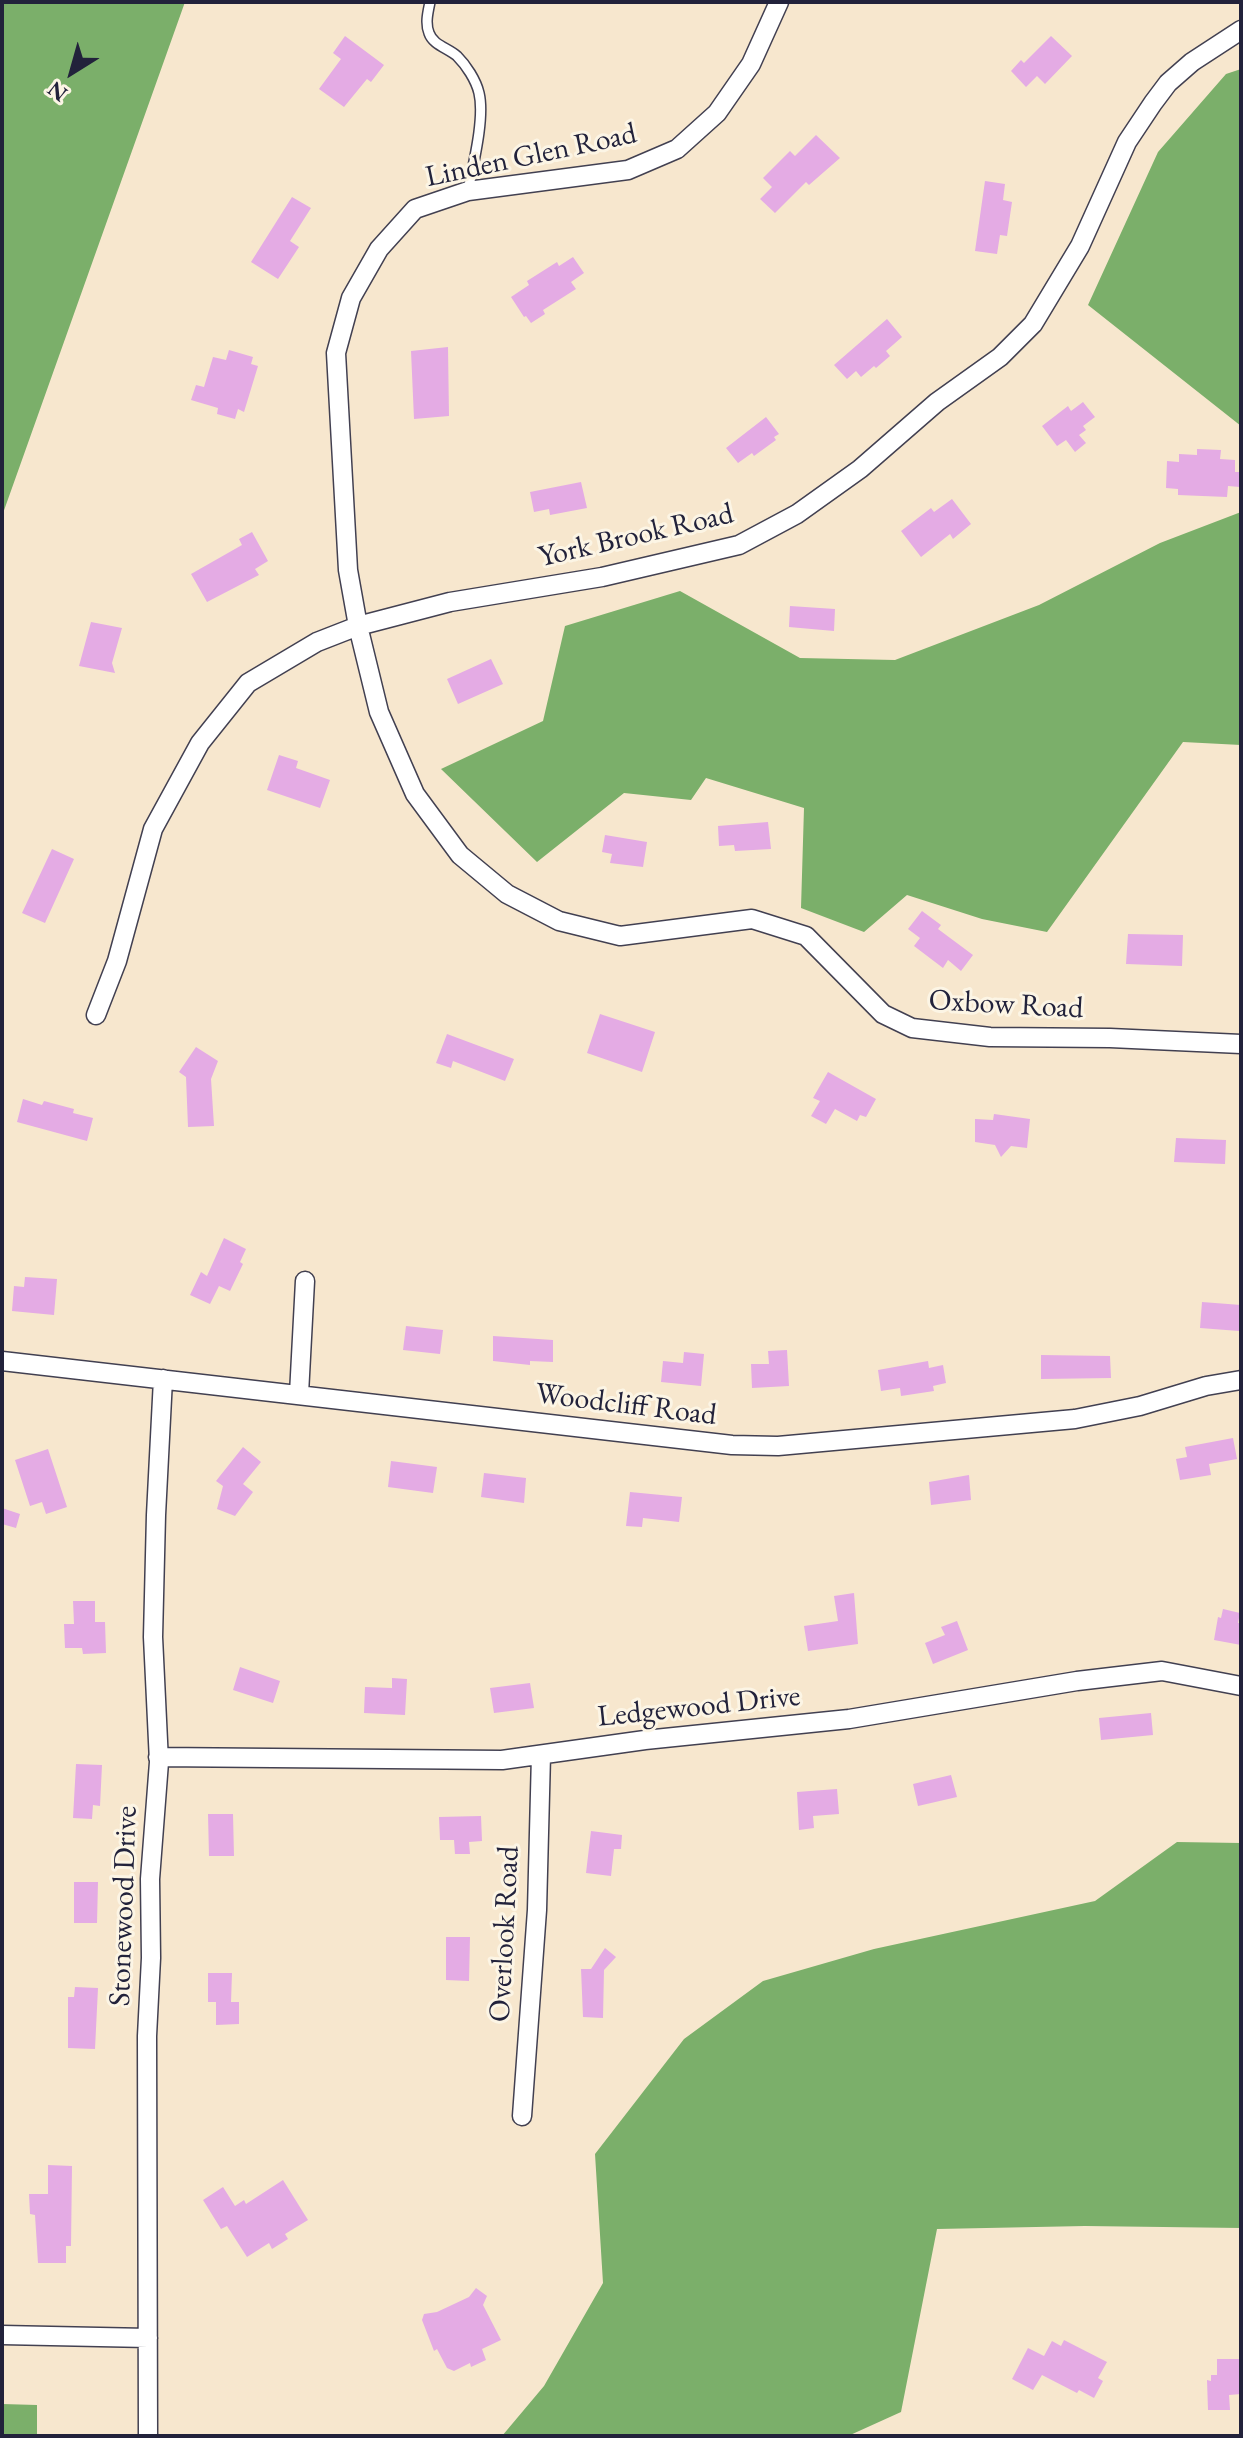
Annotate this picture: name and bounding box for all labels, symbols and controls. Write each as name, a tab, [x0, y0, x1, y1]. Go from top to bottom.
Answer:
north arrow	[32, 32, 112, 112]
text: N	[41, 75, 73, 109]
street label: Linden Glen Road	[422, 116, 640, 196]
street label: York Brook Road	[535, 496, 737, 576]
street label: Oxbow Road	[928, 983, 1084, 1027]
street label: Woodcliff Road	[533, 1376, 719, 1434]
street label: Ledgewood Drive	[596, 1678, 802, 1736]
street label: Stonewood Drive	[103, 1805, 145, 2007]
street label: Overlook Road	[482, 1845, 528, 2023]

